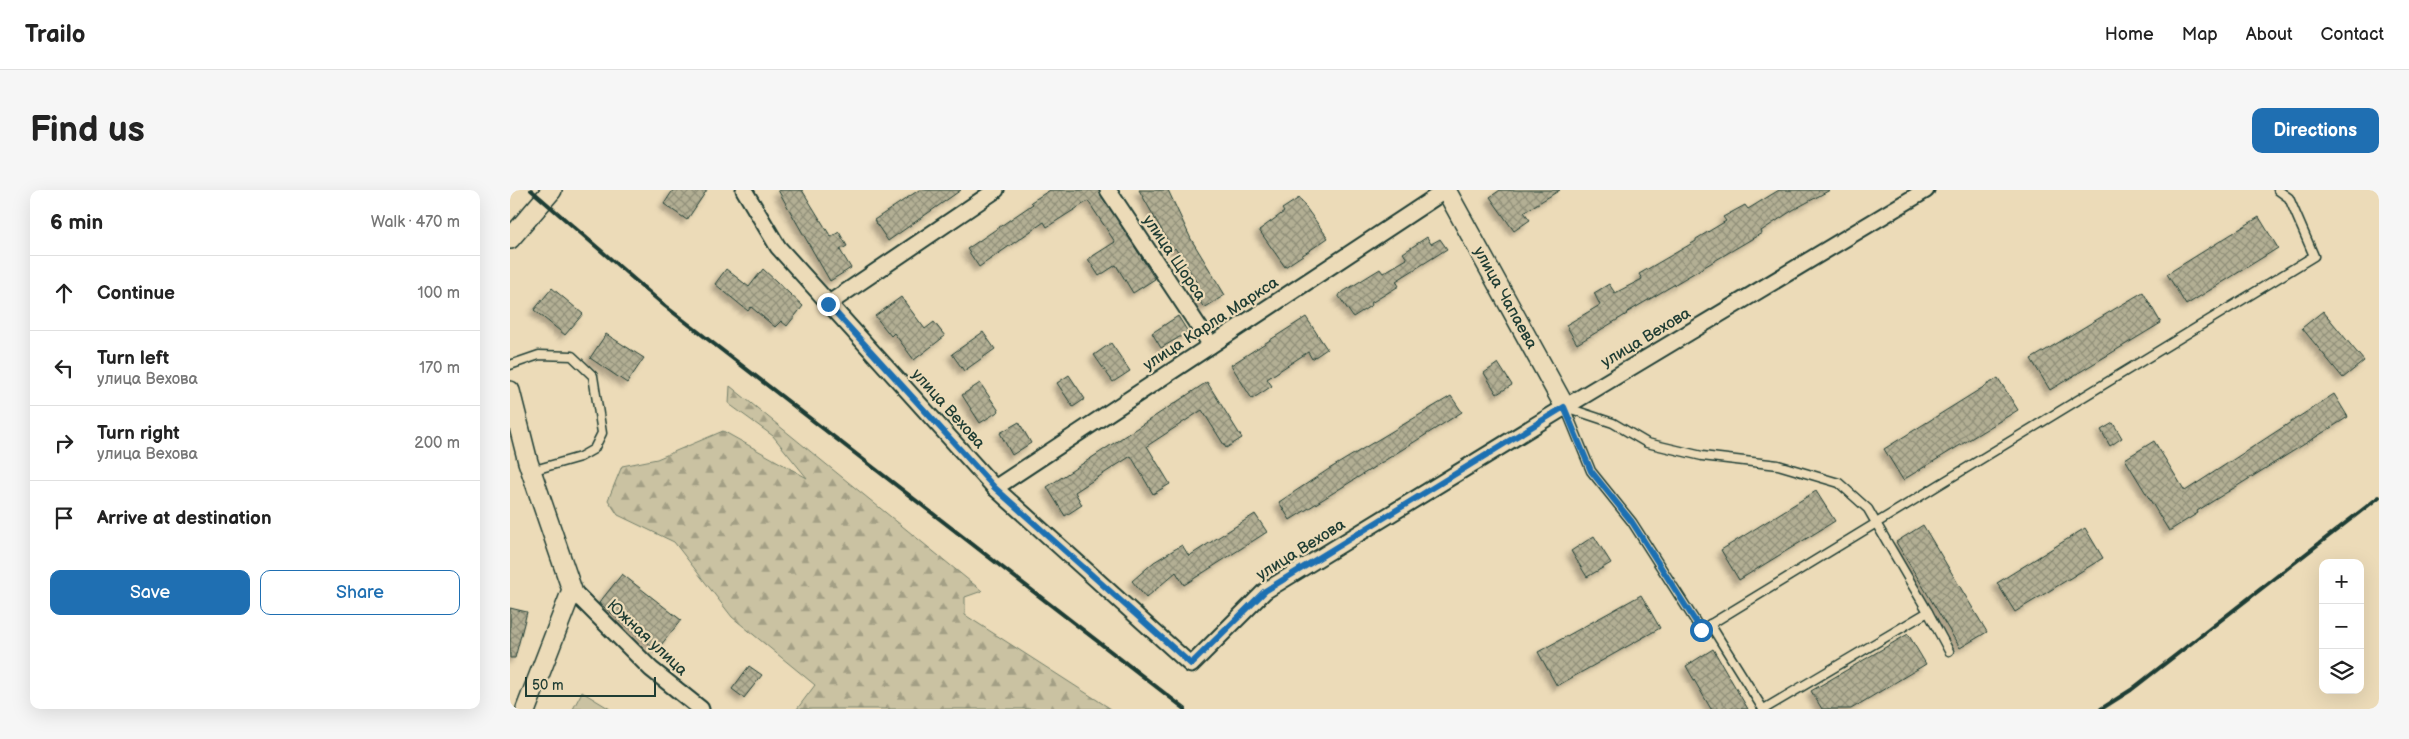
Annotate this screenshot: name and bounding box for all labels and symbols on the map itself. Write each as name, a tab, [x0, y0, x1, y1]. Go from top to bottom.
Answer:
street label: улица Щорса	[1138, 212, 1210, 305]
street label: улица Чапаева	[1469, 243, 1541, 353]
street label: улица Карла Маркса	[1140, 273, 1283, 375]
route end	[817, 293, 840, 316]
street label: улица Вехова	[1598, 304, 1695, 372]
street label: улица Вехова	[907, 365, 989, 453]
street label: улица Вехова	[1253, 515, 1349, 585]
street label: Южная улица	[603, 596, 691, 680]
route start	[1690, 619, 1713, 642]
scale bar	[525, 674, 656, 697]

